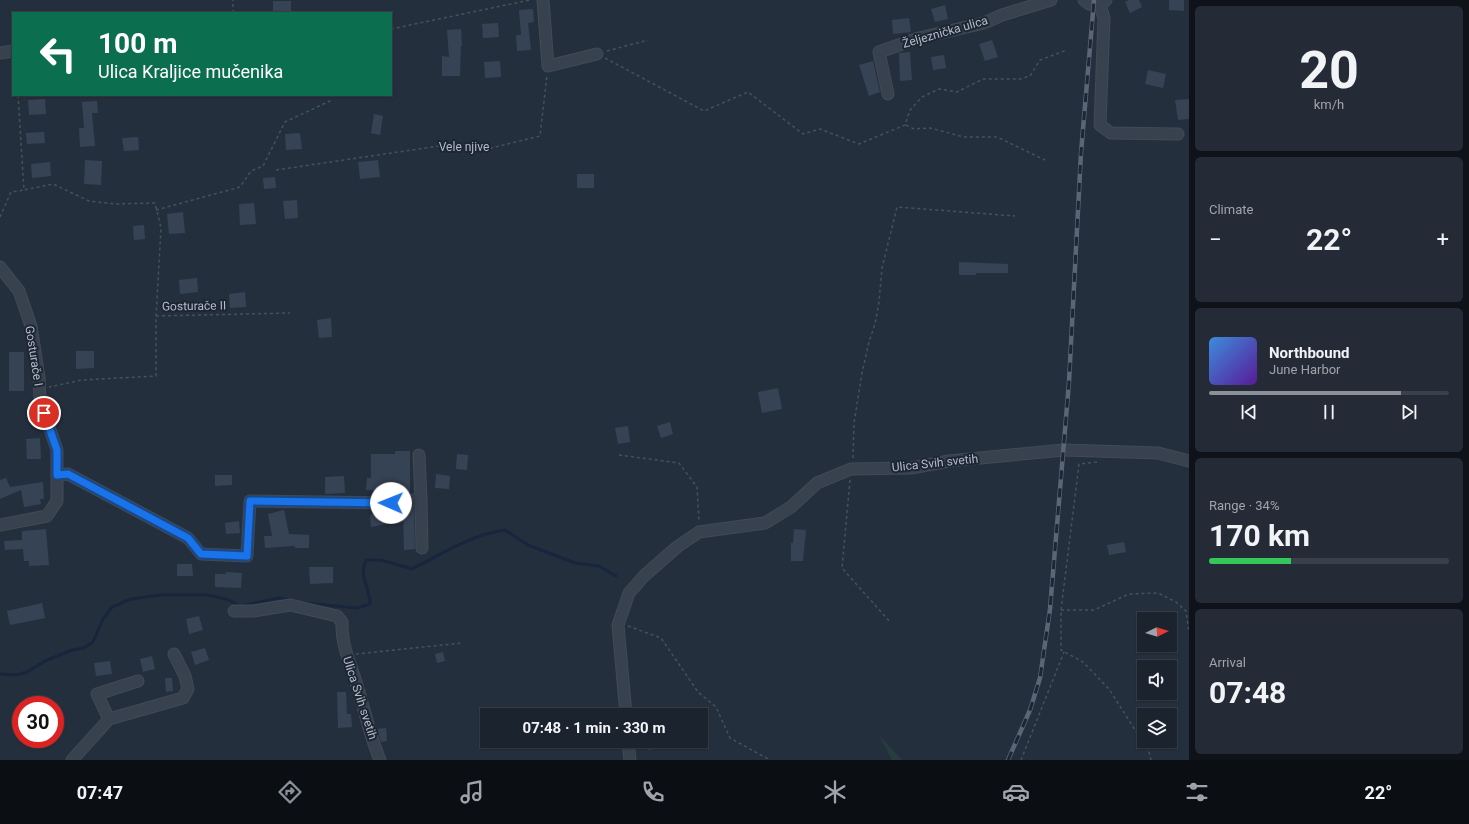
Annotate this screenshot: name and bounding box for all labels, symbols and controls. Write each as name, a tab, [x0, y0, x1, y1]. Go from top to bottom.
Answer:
street label: Željeznička ulica	[900, 12, 989, 51]
text: 100 m	[98, 27, 177, 60]
icon: left	[32, 28, 84, 80]
text: 20	[1299, 40, 1359, 101]
text: Ulica Kraljice mučenika	[98, 61, 283, 82]
text: km/h	[1314, 97, 1344, 112]
street label: Vele njive	[439, 140, 489, 154]
text: Climate	[1209, 202, 1253, 217]
text: 22°	[1306, 222, 1352, 257]
text: −	[1209, 227, 1222, 252]
text: +	[1437, 227, 1449, 252]
street label: Gosturače II	[162, 298, 226, 314]
street label: Gosturače I	[22, 325, 46, 387]
text: Northbound	[1269, 344, 1350, 362]
text: June Harbor	[1269, 362, 1341, 377]
pin	[27, 396, 61, 430]
icon: previous	[1238, 401, 1260, 423]
icon: pause	[1318, 401, 1340, 423]
icon: next	[1398, 401, 1420, 423]
icon: arrive	[33, 402, 55, 424]
street label: Ulica Svih svetih	[891, 452, 979, 474]
position arrow	[370, 482, 412, 524]
text: Range · 34%	[1209, 498, 1279, 513]
text: 170 km	[1209, 518, 1310, 553]
north arrow	[1137, 612, 1177, 652]
map controls	[1137, 612, 1177, 748]
street label: Ulica Svih svetih	[340, 655, 380, 741]
text: Arrival	[1209, 655, 1246, 670]
button: sound	[1137, 660, 1177, 700]
text: 07:48	[1209, 675, 1286, 710]
speed limit sign: 30	[12, 696, 64, 748]
button: layers	[1137, 708, 1177, 748]
text: 07:48 · 1 min · 330 m	[523, 719, 665, 737]
icon: directions	[276, 778, 304, 806]
icon: music	[458, 778, 486, 806]
icon: phone	[639, 778, 667, 806]
icon: climate	[821, 778, 849, 806]
icon: car	[1002, 778, 1030, 806]
icon: filters	[1183, 778, 1211, 806]
text: 07:47	[77, 782, 123, 803]
text: 22°	[1365, 782, 1392, 803]

